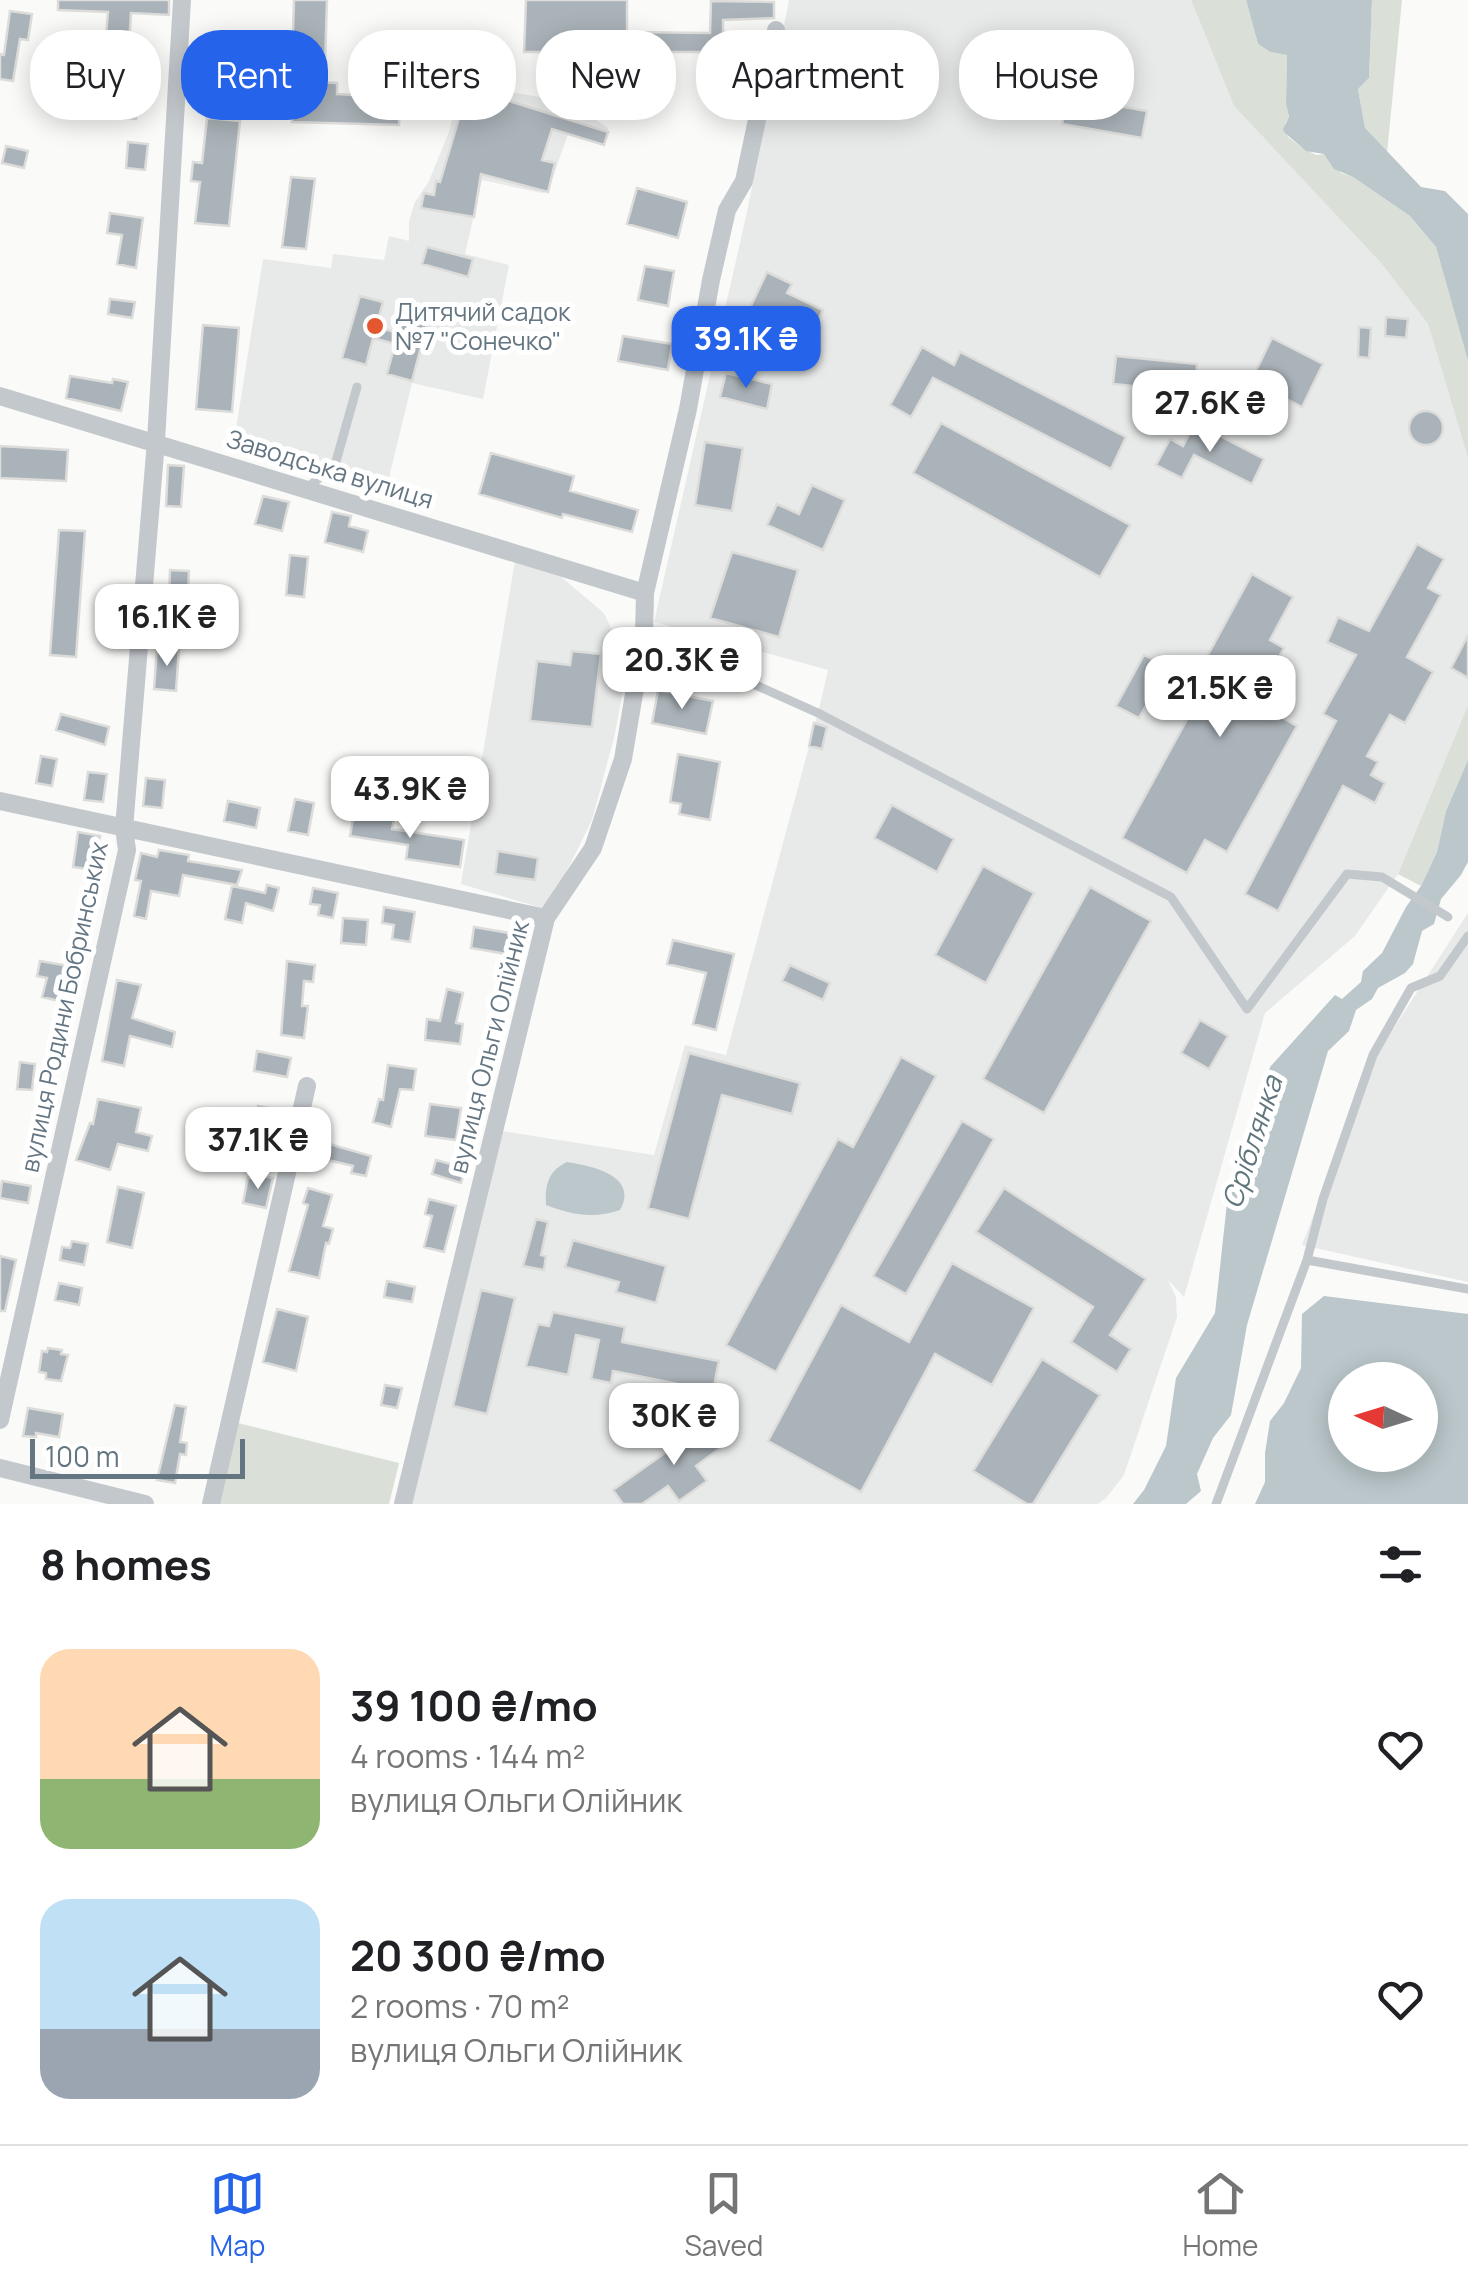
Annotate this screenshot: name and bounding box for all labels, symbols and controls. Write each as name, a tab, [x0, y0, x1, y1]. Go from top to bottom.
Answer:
chip: Buy	[30, 30, 161, 120]
chip: Rent	[181, 30, 328, 120]
chip: Filters	[348, 30, 516, 120]
chip: New	[536, 30, 676, 120]
chip: Apartment	[696, 30, 939, 120]
chip: House	[959, 30, 1134, 120]
place label: Дитячий садок №7 "Сонечко"	[395, 294, 571, 358]
pin: 39.1K ₴	[654, 306, 838, 391]
marker: Дитячий садок №7 "Сонечко"	[364, 315, 386, 337]
text: 39.1K ₴	[694, 316, 798, 360]
pin: 27.6K ₴	[1118, 370, 1302, 455]
text: 27.6K ₴	[1154, 380, 1266, 424]
street label: Заводська вулиця	[223, 420, 438, 517]
pin: 16.1K ₴	[75, 584, 259, 669]
text: 16.1K ₴	[117, 594, 217, 638]
pin: 20.3K ₴	[590, 627, 774, 712]
text: 20.3K ₴	[625, 637, 739, 681]
pin: 21.5K ₴	[1128, 655, 1312, 740]
text: 21.5K ₴	[1167, 665, 1273, 709]
pin: 43.9K ₴	[318, 756, 502, 841]
text: 43.9K ₴	[353, 766, 467, 810]
street label: вулиця Родини Бобринських	[11, 838, 116, 1175]
street label: вулиця Ольги Олійник	[440, 916, 537, 1177]
water label: Сріблянка	[1212, 1069, 1291, 1213]
pin: 37.1K ₴	[166, 1107, 350, 1192]
text: 37.1K ₴	[207, 1117, 309, 1161]
north arrow	[1328, 1362, 1438, 1472]
map controls	[1328, 1362, 1438, 1472]
pin: 30K ₴	[604, 1383, 744, 1468]
text: 30K ₴	[631, 1393, 717, 1437]
scale bar	[30, 1434, 245, 1478]
text: 100 m	[45, 1437, 119, 1475]
text: 8 homes	[40, 1535, 212, 1593]
icon: filters	[1373, 1537, 1428, 1592]
text: 39 100 ₴/mo	[350, 1676, 598, 1734]
icon: home	[120, 1689, 240, 1809]
icon: heart	[1373, 1722, 1428, 1777]
text: 4 rooms · 144 m²	[350, 1734, 585, 1778]
text: вулиця Ольги Олійник	[350, 1778, 682, 1822]
text: 20 300 ₴/mo	[350, 1926, 606, 1984]
icon: home	[120, 1939, 240, 2059]
icon: heart	[1373, 1972, 1428, 2027]
text: 2 rooms · 70 m²	[350, 1984, 570, 2028]
text: вулиця Ольги Олійник	[350, 2028, 682, 2072]
tab: Map	[210, 2166, 265, 2264]
tab: Saved	[685, 2166, 763, 2264]
tab: Home	[1183, 2166, 1258, 2264]

